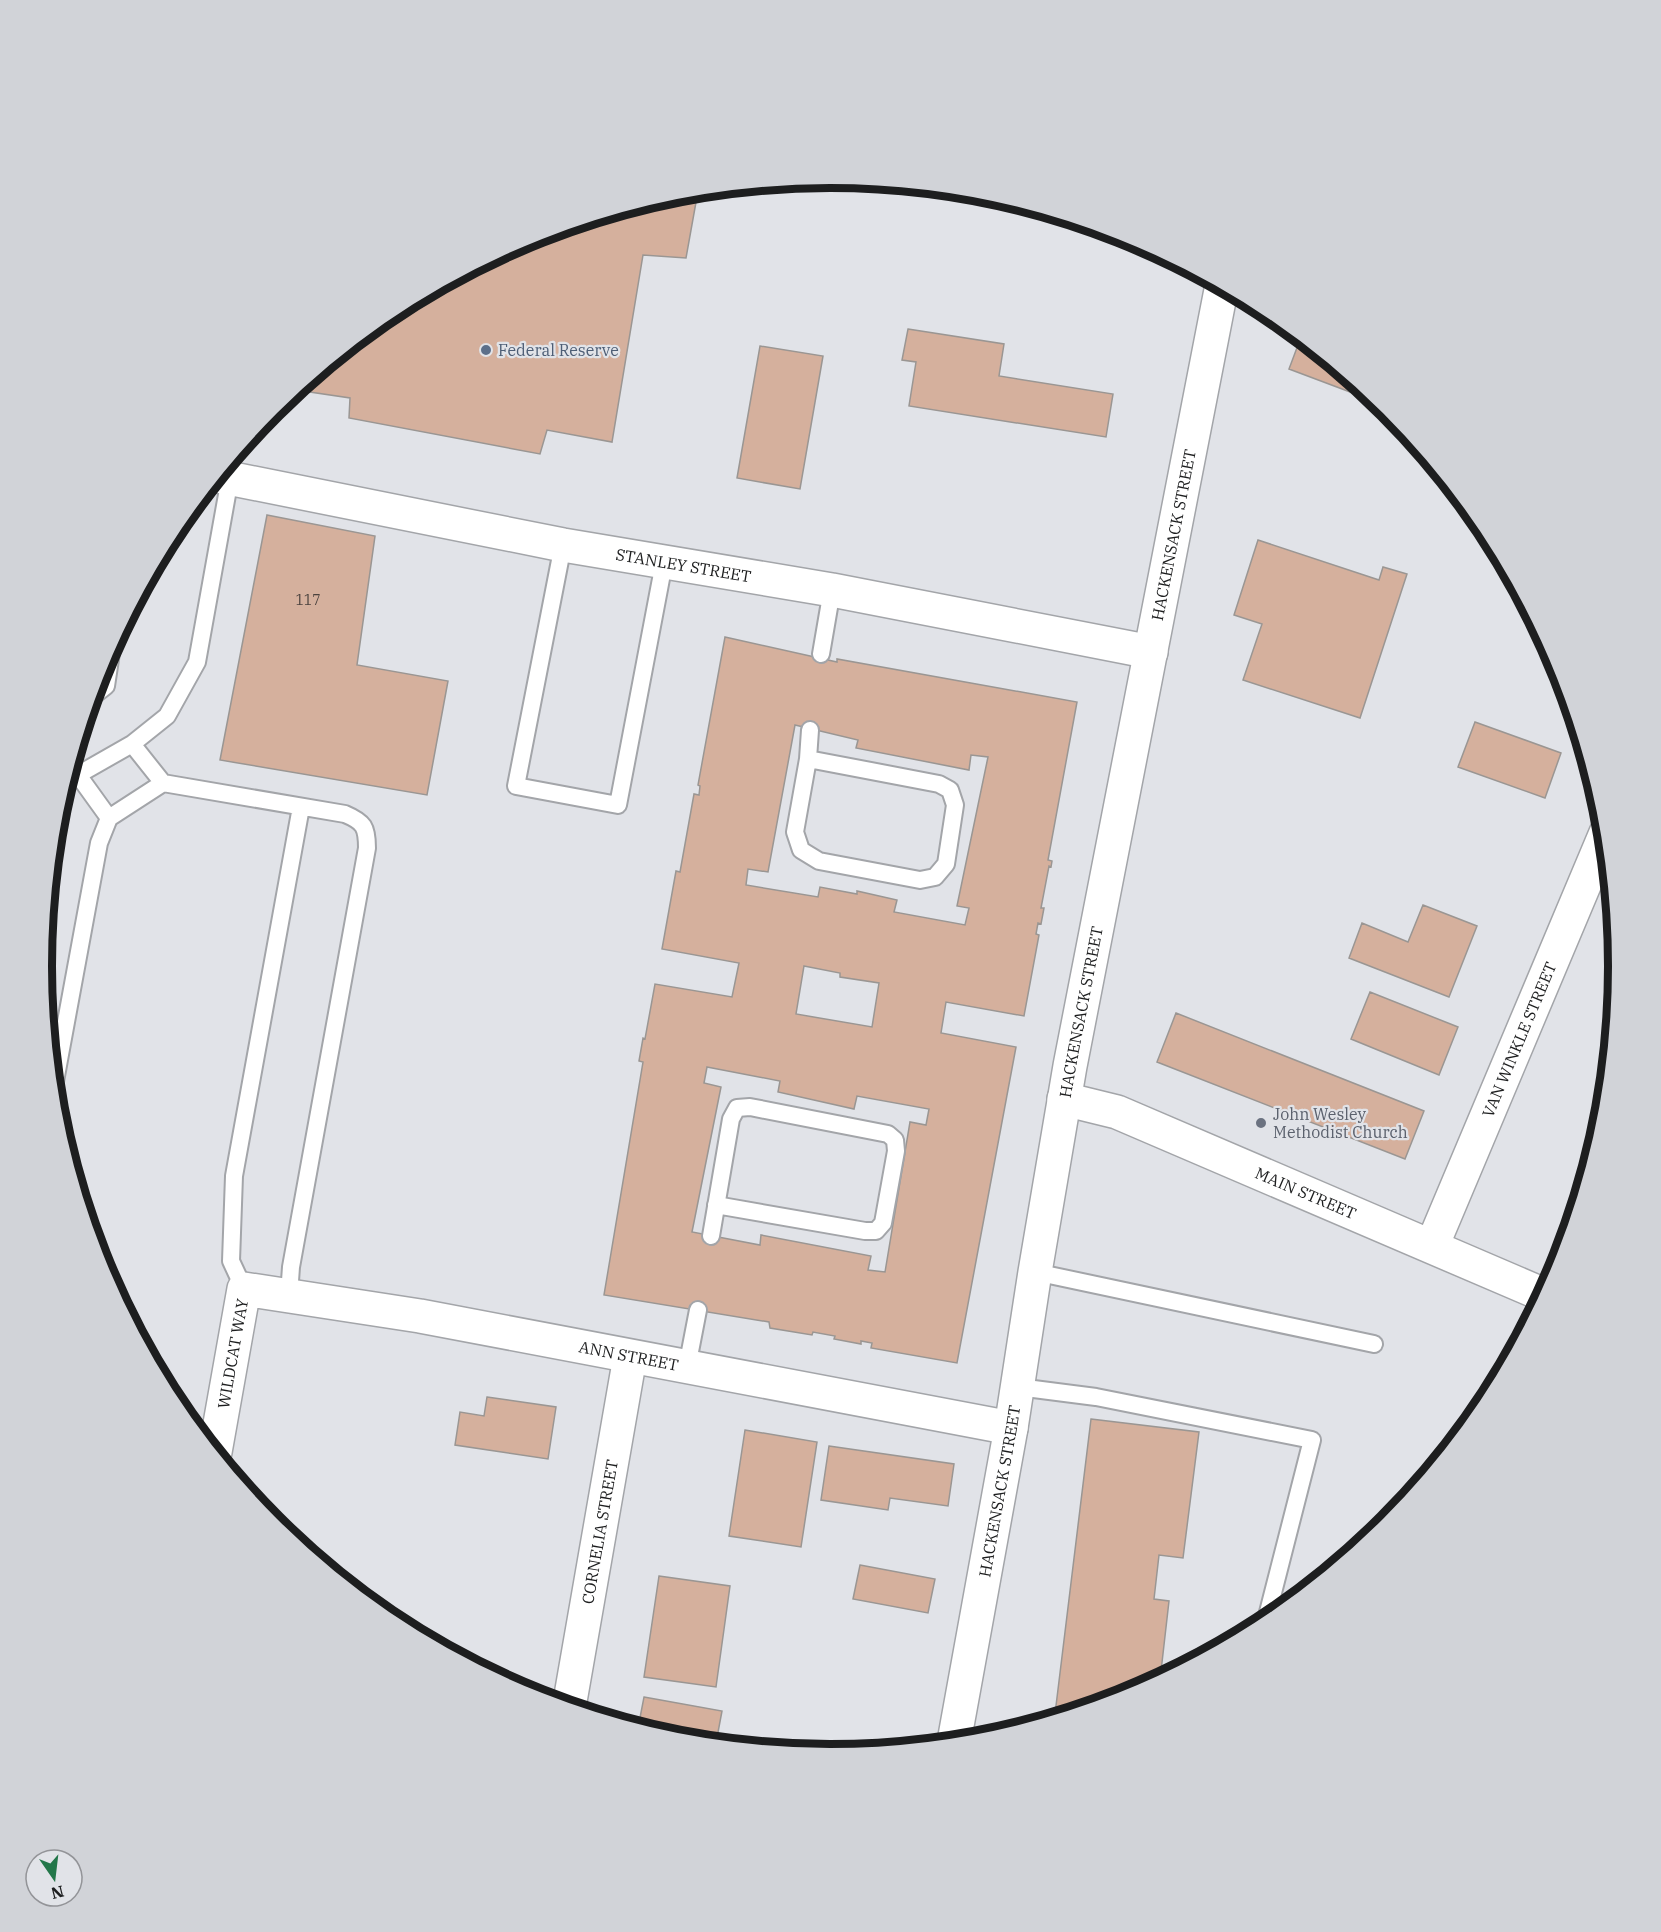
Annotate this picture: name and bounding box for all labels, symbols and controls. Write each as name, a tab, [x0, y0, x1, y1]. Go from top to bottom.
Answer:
place label: Federal Reserve	[498, 340, 619, 360]
marker: Federal Reserve	[479, 343, 493, 357]
street label: HACKENSACK STREET	[1147, 447, 1200, 622]
street label: STANLEY STREET	[614, 544, 753, 586]
house number: 117	[295, 591, 321, 609]
street label: HACKENSACK STREET	[1055, 925, 1107, 1099]
street label: VAN WINKLE STREET	[1477, 959, 1561, 1120]
place label: John Wesley Methodist Church	[1273, 1104, 1408, 1142]
marker: John Wesley Methodist Church	[1254, 1116, 1268, 1130]
street label: MAIN STREET	[1252, 1162, 1359, 1223]
street label: WILDCAT WAY	[213, 1297, 252, 1410]
street label: ANN STREET	[577, 1336, 680, 1375]
street label: HACKENSACK STREET	[974, 1404, 1024, 1579]
street label: CORNELIA STREET	[577, 1458, 622, 1605]
north arrow	[24, 1848, 84, 1908]
text: N	[49, 1881, 66, 1904]

